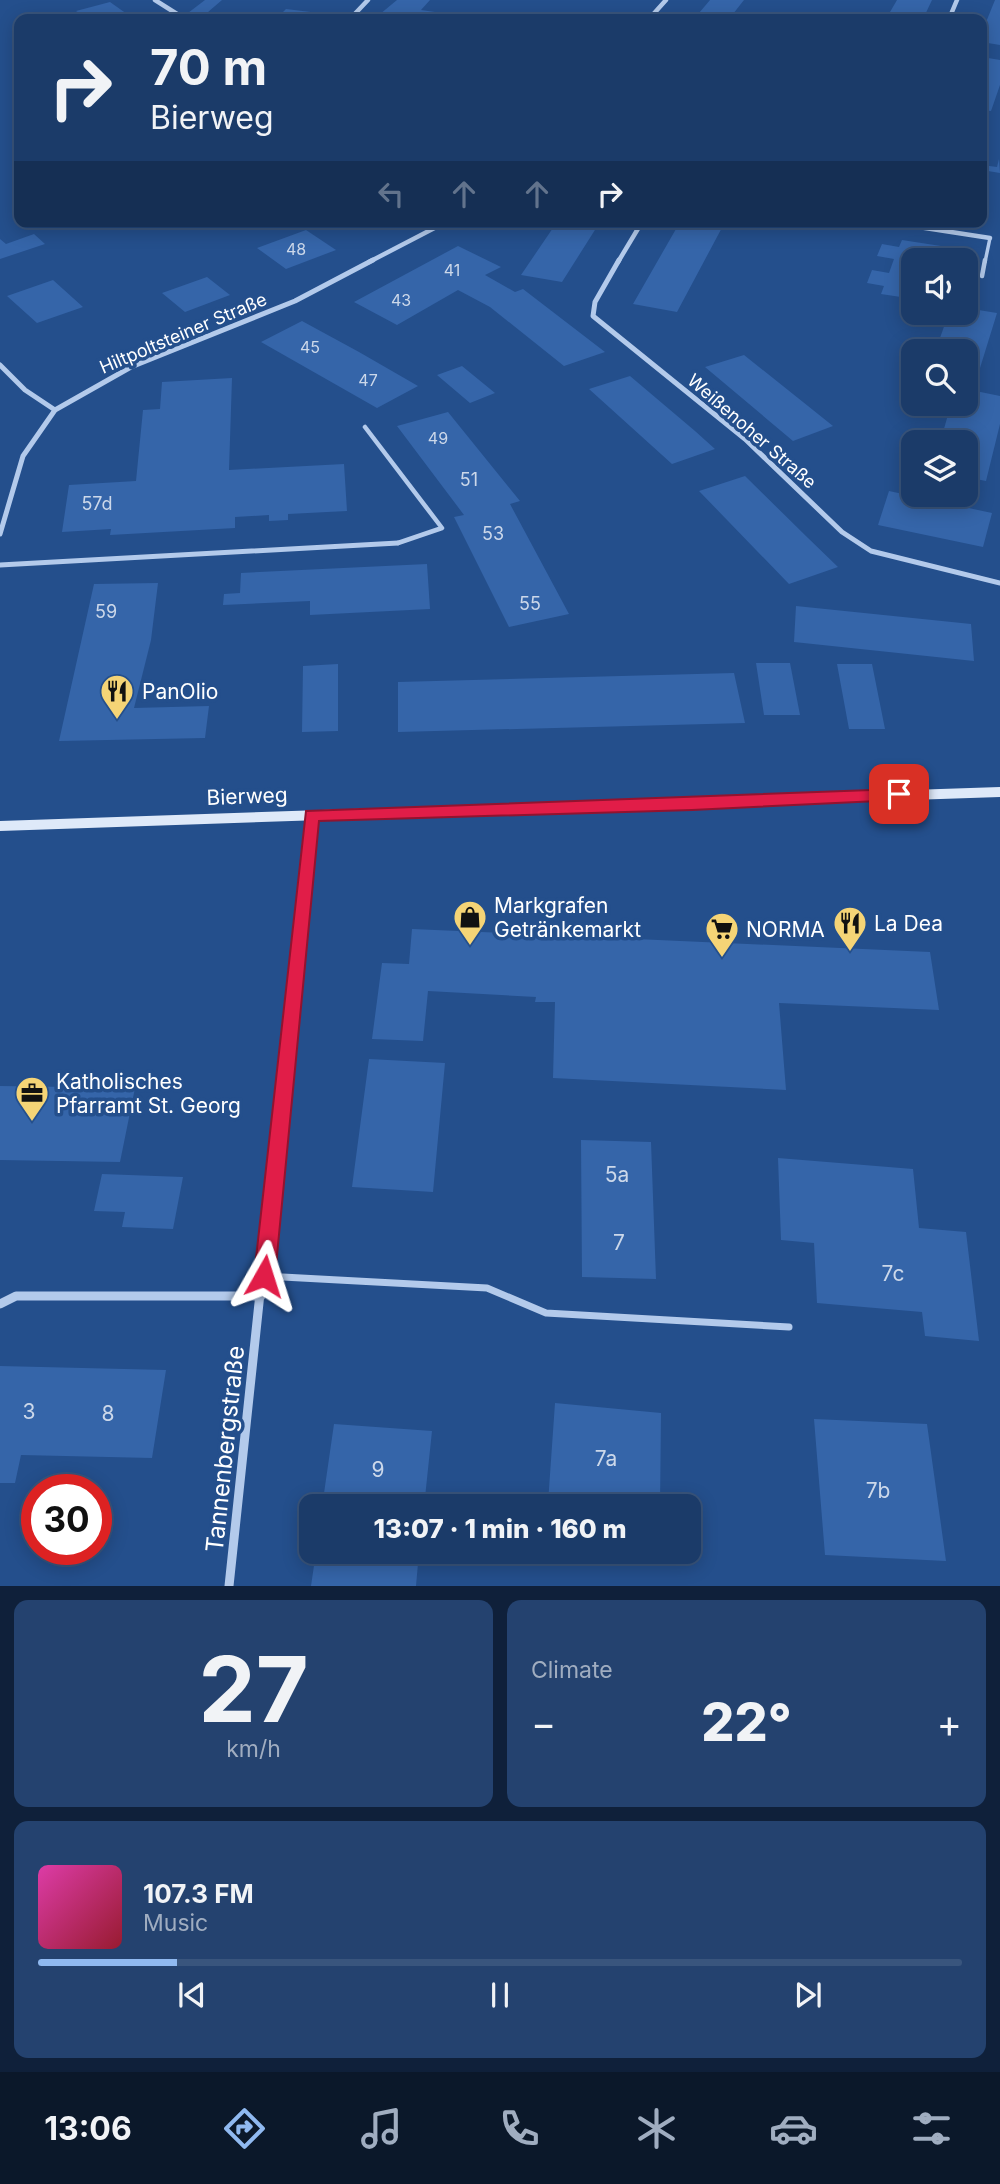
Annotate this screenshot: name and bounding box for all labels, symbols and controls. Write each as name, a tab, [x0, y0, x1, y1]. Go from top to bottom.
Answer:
text: 70 m	[150, 38, 267, 97]
icon: right	[35, 42, 126, 133]
text: Bierweg	[150, 98, 274, 137]
icon: left	[372, 175, 410, 213]
icon: ahead	[445, 175, 483, 213]
icon: ahead	[518, 175, 556, 213]
icon: right	[591, 175, 629, 213]
house number: 48	[286, 239, 306, 259]
map controls	[901, 248, 978, 507]
button: sound	[901, 248, 978, 325]
house number: 41	[444, 260, 460, 280]
street label: Hiltpoltsteiner Straße	[96, 288, 270, 378]
house number: 43	[391, 290, 411, 310]
house number: 45	[300, 337, 320, 357]
button: search	[901, 339, 978, 416]
street label: Weißenoher Straße	[683, 369, 821, 493]
house number: 47	[358, 370, 378, 390]
house number: 49	[428, 428, 448, 448]
button: layers	[901, 430, 978, 507]
house number: 51	[460, 469, 478, 490]
house number: 57d	[81, 493, 113, 514]
house number: 53	[482, 523, 504, 544]
house number: 55	[519, 593, 541, 614]
house number: 59	[95, 601, 117, 622]
restaurant icon: PanOlio	[98, 672, 136, 721]
place label: PanOlio	[142, 679, 218, 704]
pin	[869, 764, 929, 824]
icon: arrive	[880, 775, 918, 813]
street label: Bierweg	[206, 782, 288, 810]
place label: Markgrafen Getränkemarkt	[494, 893, 641, 942]
shop icon: Markgrafen Getränkemarkt	[451, 898, 489, 947]
restaurant icon: La Dea	[831, 904, 869, 953]
supermarket icon: NORMA	[703, 910, 741, 959]
place label: La Dea	[874, 911, 943, 936]
place label: NORMA	[746, 917, 825, 942]
place label: Katholisches Pfarramt St. Georg	[56, 1069, 241, 1118]
office icon: Katholisches Pfarramt St. Georg	[13, 1074, 51, 1123]
house number: 5a	[605, 1162, 629, 1187]
house number: 7	[613, 1230, 625, 1255]
position arrow	[227, 1239, 301, 1313]
house number: 7c	[882, 1261, 904, 1286]
street label: Tannenbergstraße	[200, 1344, 250, 1554]
house number: 3	[23, 1399, 35, 1424]
house number: 8	[102, 1401, 115, 1426]
house number: 7a	[595, 1446, 617, 1471]
house number: 9	[371, 1457, 385, 1482]
speed limit sign: 30	[21, 1474, 112, 1565]
house number: 7b	[866, 1478, 890, 1503]
text: 13:07 · 1 min · 160 m	[373, 1513, 627, 1544]
text: 27	[198, 1634, 309, 1744]
text: Climate	[531, 1656, 613, 1684]
text: 22°	[701, 1691, 792, 1754]
text: −	[531, 1700, 556, 1746]
text: +	[937, 1700, 962, 1746]
text: km/h	[226, 1735, 281, 1763]
text: 107.3 FM	[143, 1878, 254, 1909]
text: Music	[143, 1909, 208, 1937]
icon: previous	[173, 1976, 211, 2014]
icon: pause	[481, 1976, 519, 2014]
icon: next	[789, 1976, 827, 2014]
icon: directions	[220, 2104, 269, 2153]
icon: music	[357, 2104, 406, 2153]
icon: phone	[495, 2104, 544, 2153]
icon: climate	[632, 2104, 681, 2153]
icon: car	[769, 2104, 818, 2153]
icon: filters	[907, 2104, 956, 2153]
text: 13:06	[44, 2109, 132, 2148]

